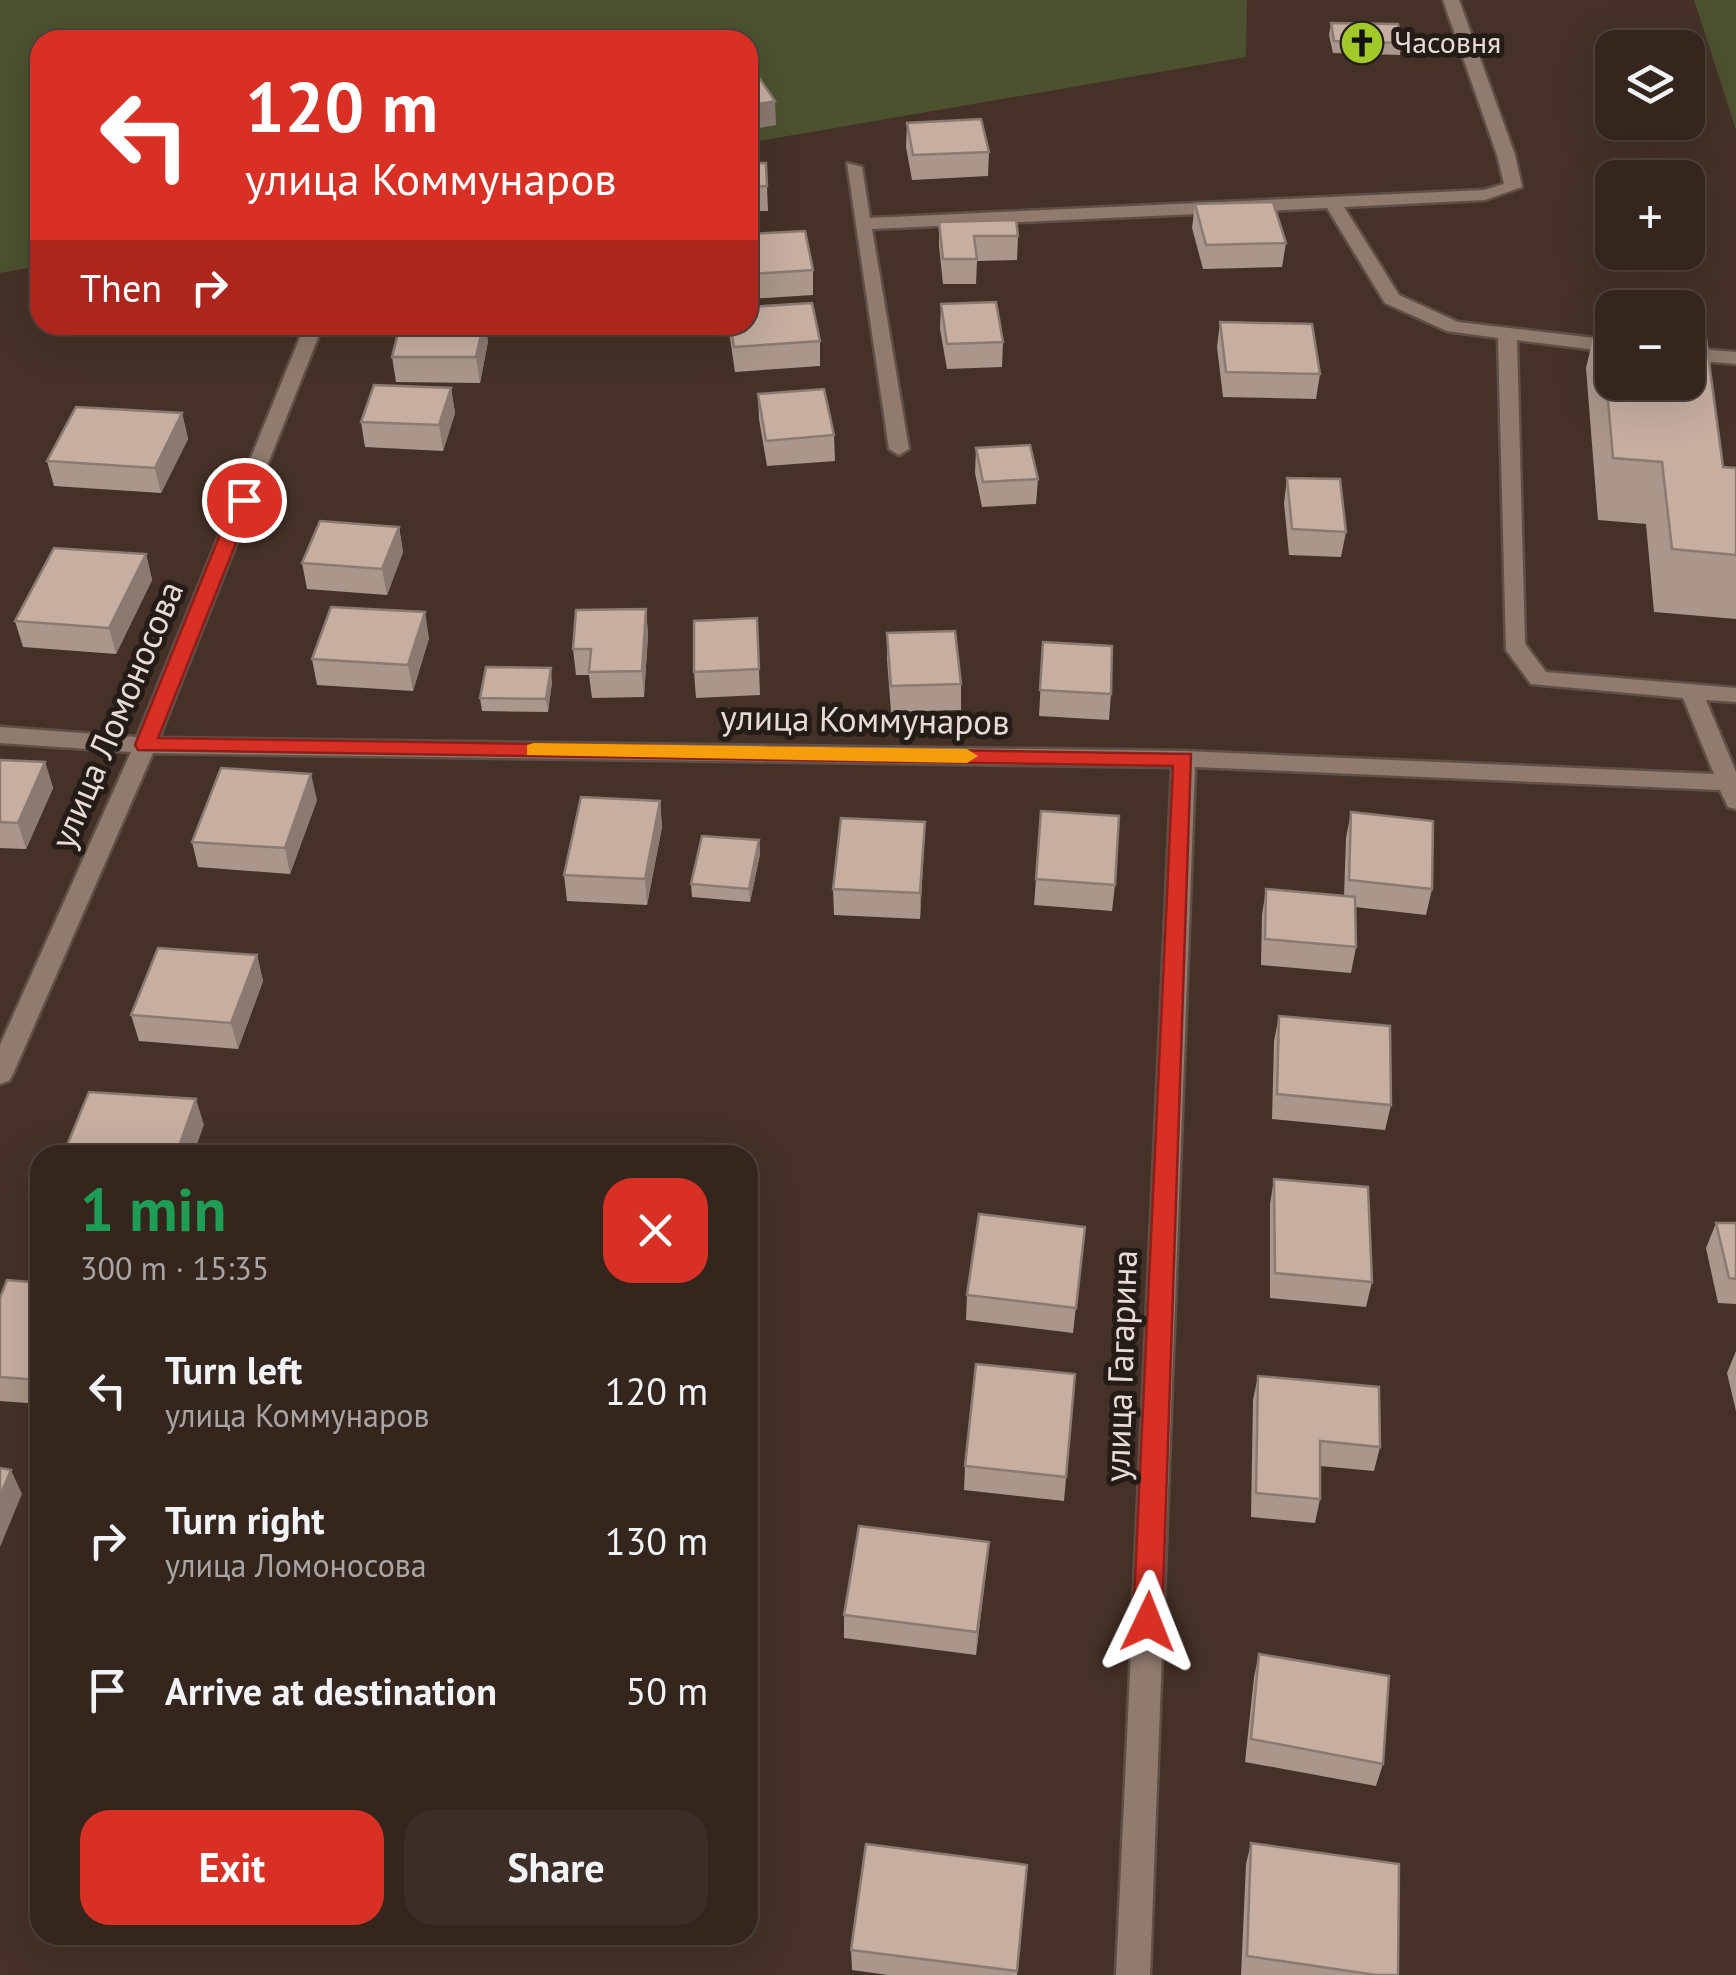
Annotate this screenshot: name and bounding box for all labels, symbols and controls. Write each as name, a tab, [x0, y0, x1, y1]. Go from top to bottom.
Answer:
church icon: Часовня	[1339, 20, 1385, 66]
place label: Часовня	[1394, 22, 1501, 61]
map controls	[1595, 30, 1705, 400]
button: layers	[1595, 30, 1705, 140]
text: 120 m	[245, 61, 438, 151]
icon: left	[80, 70, 210, 200]
text: улица Коммунаров	[245, 149, 617, 207]
button: +	[1595, 160, 1705, 270]
icon: right	[182, 260, 237, 315]
text: Then	[80, 263, 162, 312]
button: −	[1595, 290, 1705, 400]
pin	[202, 458, 287, 543]
icon: arrive	[217, 473, 272, 528]
street label: улица Ломоносова	[39, 574, 193, 855]
street label: улица Коммунаров	[720, 693, 1010, 745]
text: 1 min	[80, 1170, 226, 1248]
button: close	[603, 1178, 708, 1283]
text: 300 m · 15:35	[80, 1247, 269, 1289]
street label: улица Гагарина	[1093, 1249, 1147, 1483]
text: Turn left	[165, 1345, 302, 1394]
icon: left	[80, 1363, 135, 1418]
text: 120 m	[605, 1366, 708, 1415]
text: улица Коммунаров	[165, 1394, 429, 1436]
text: Turn right	[165, 1495, 325, 1544]
icon: right	[80, 1513, 135, 1568]
text: 130 m	[605, 1516, 708, 1565]
text: улица Ломоносова	[165, 1544, 427, 1586]
position arrow	[1096, 1570, 1200, 1674]
icon: arrive	[80, 1663, 135, 1718]
text: Arrive at destination	[165, 1666, 497, 1715]
text: 50 m	[626, 1666, 708, 1715]
button: Exit	[80, 1810, 384, 1925]
button: Share	[404, 1810, 708, 1925]

